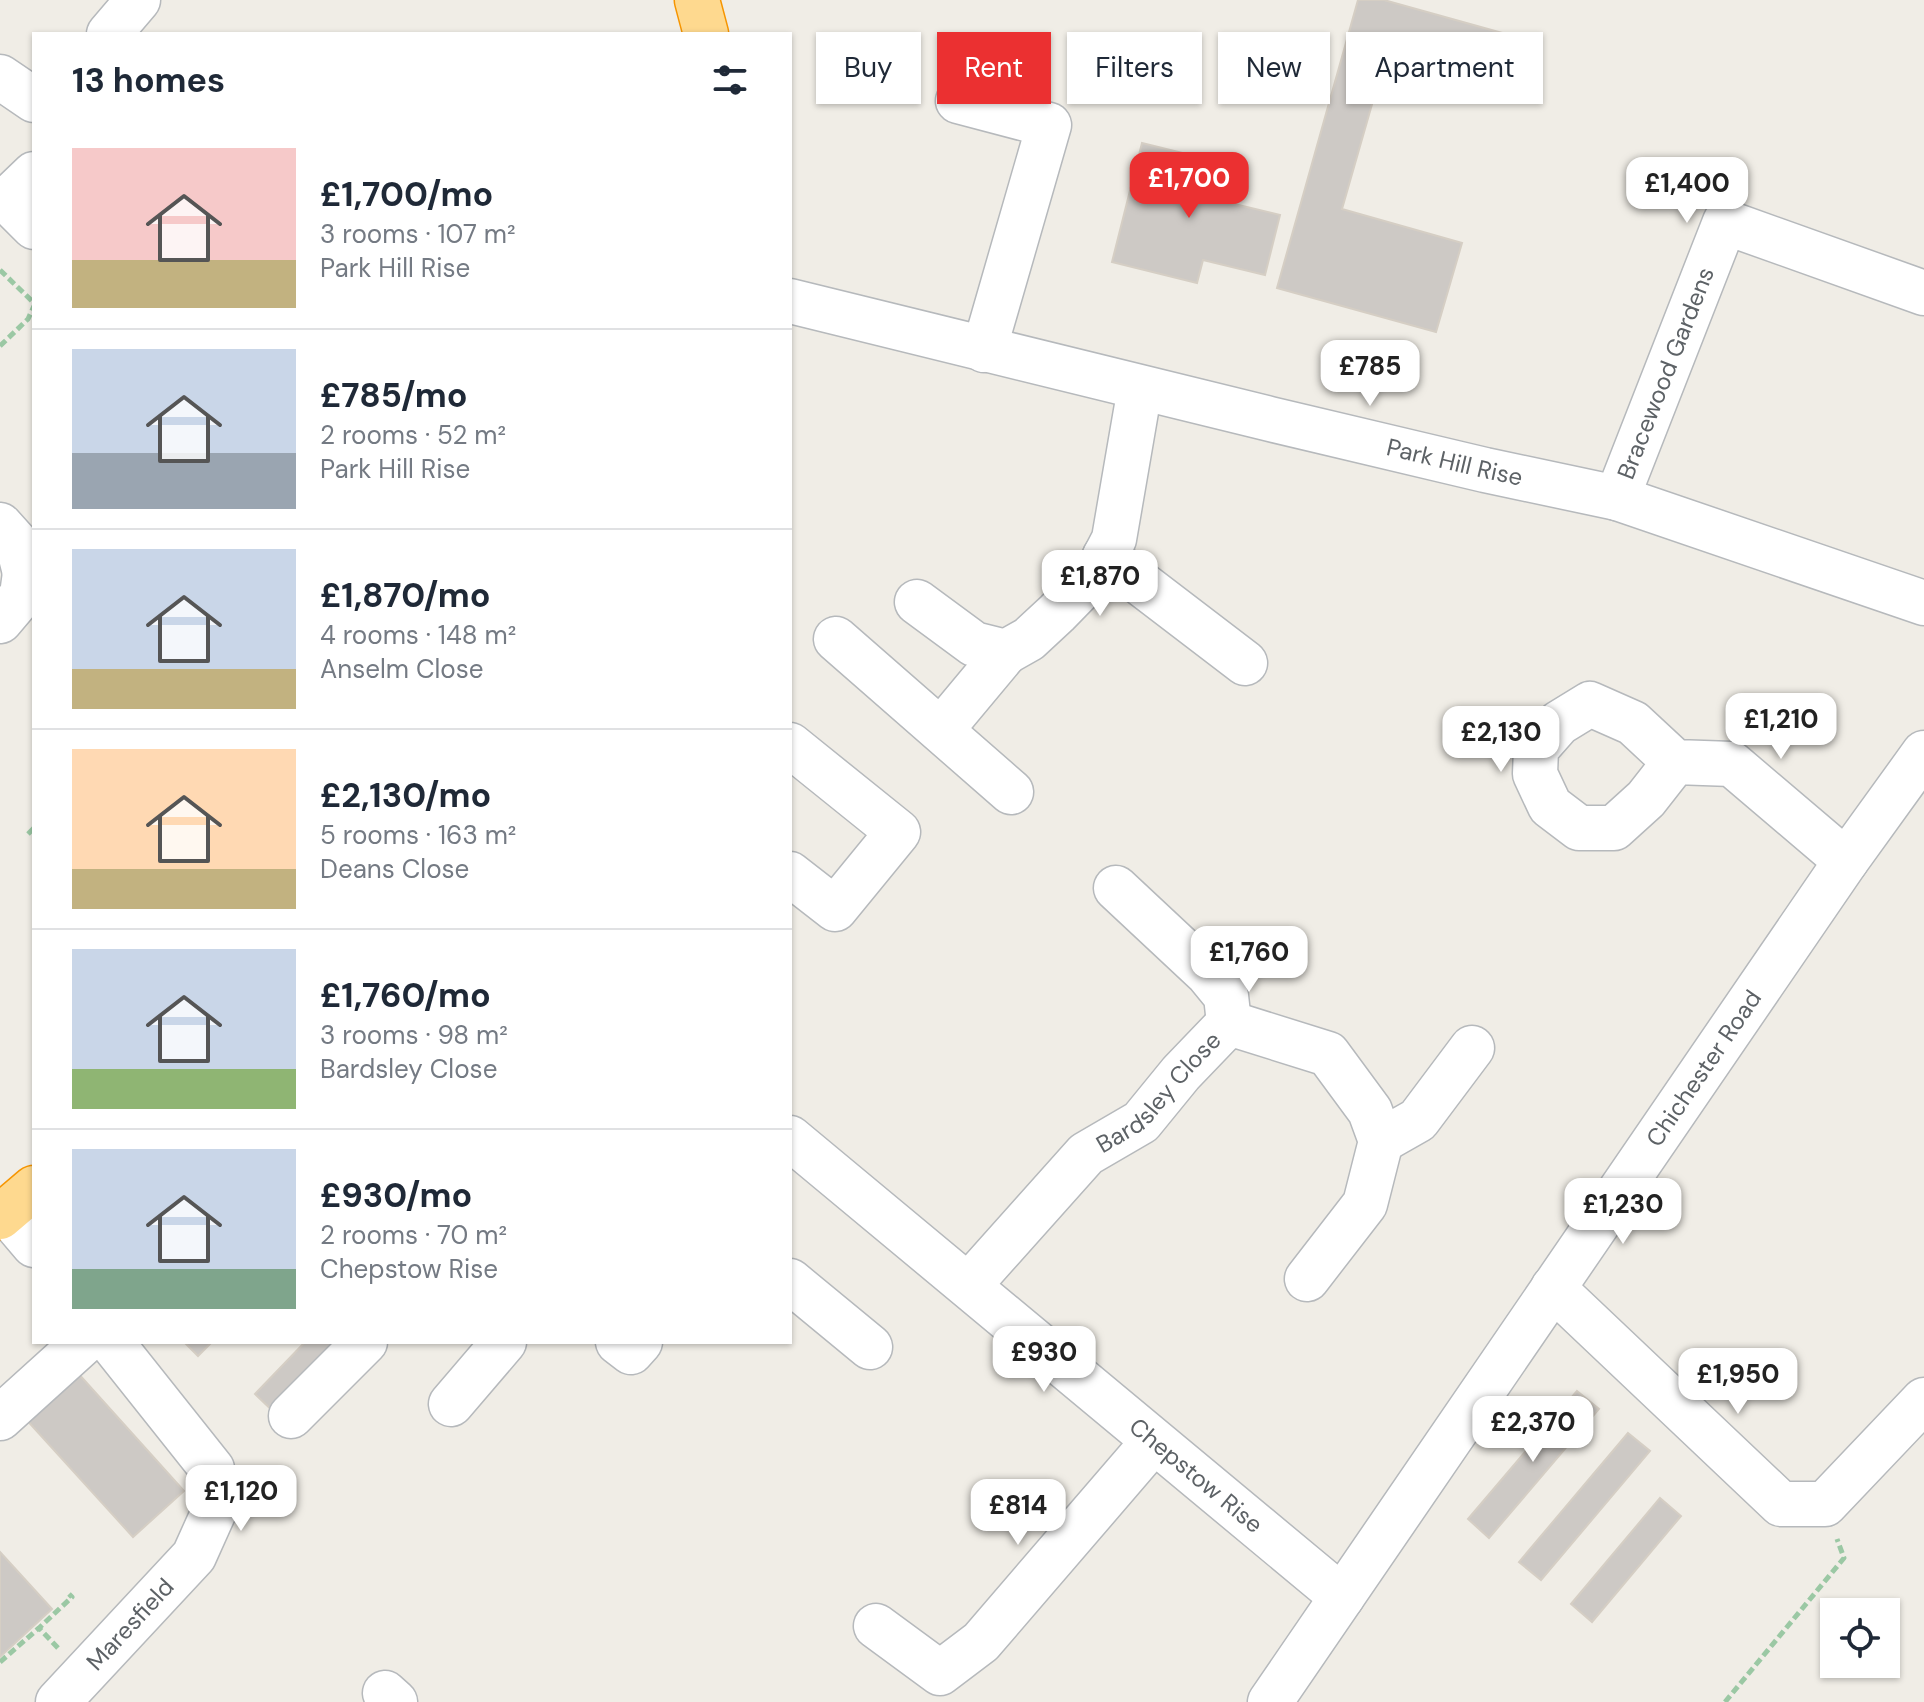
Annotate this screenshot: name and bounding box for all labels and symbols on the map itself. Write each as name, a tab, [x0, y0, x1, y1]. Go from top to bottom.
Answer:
pin: £1,700	[1124, 152, 1254, 220]
pin: £1,400	[1622, 157, 1752, 225]
street label: Bracewood Gardens	[1610, 262, 1721, 484]
pin: £785	[1323, 340, 1417, 408]
street label: Park Hill Rise	[1384, 431, 1526, 493]
pin: £1,870	[1035, 550, 1165, 618]
pin: £1,210	[1716, 693, 1846, 761]
pin: £2,130	[1436, 706, 1566, 774]
pin: £1,760	[1184, 926, 1314, 994]
street label: Chichester Road	[1639, 984, 1768, 1153]
street label: Bardsley Close	[1090, 1025, 1227, 1160]
pin: £1,230	[1558, 1178, 1688, 1246]
pin: £930	[997, 1326, 1091, 1394]
pin: £1,950	[1673, 1348, 1803, 1416]
pin: £2,370	[1468, 1396, 1598, 1464]
street label: Chepstow Rise	[1123, 1411, 1269, 1540]
pin: £1,120	[176, 1465, 306, 1533]
pin: £814	[971, 1479, 1065, 1547]
street label: Maresfield	[79, 1571, 180, 1677]

